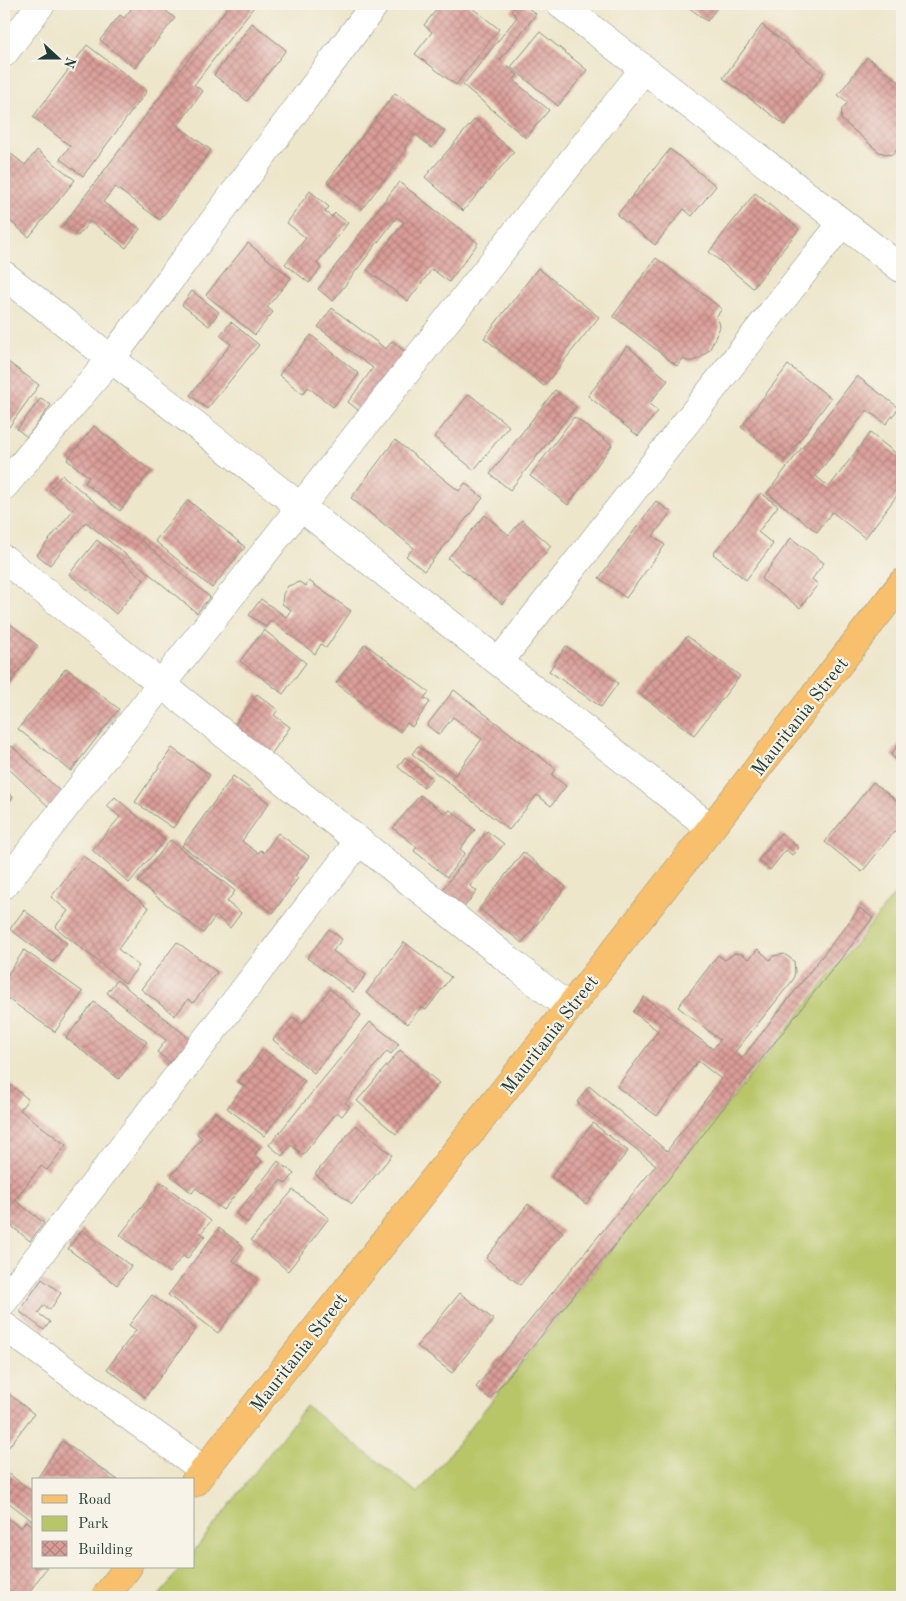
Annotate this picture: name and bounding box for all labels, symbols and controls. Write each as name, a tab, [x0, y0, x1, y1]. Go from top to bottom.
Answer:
north arrow	[32, 32, 82, 82]
text: N	[61, 55, 78, 70]
street label: Mauritania Street	[749, 655, 853, 780]
street label: Mauritania Street	[499, 973, 603, 1098]
street label: Mauritania Street	[248, 1291, 352, 1416]
legend	[32, 1478, 195, 1568]
text: Road	[78, 1493, 112, 1508]
text: Park	[78, 1517, 109, 1532]
text: Building	[78, 1543, 133, 1558]

